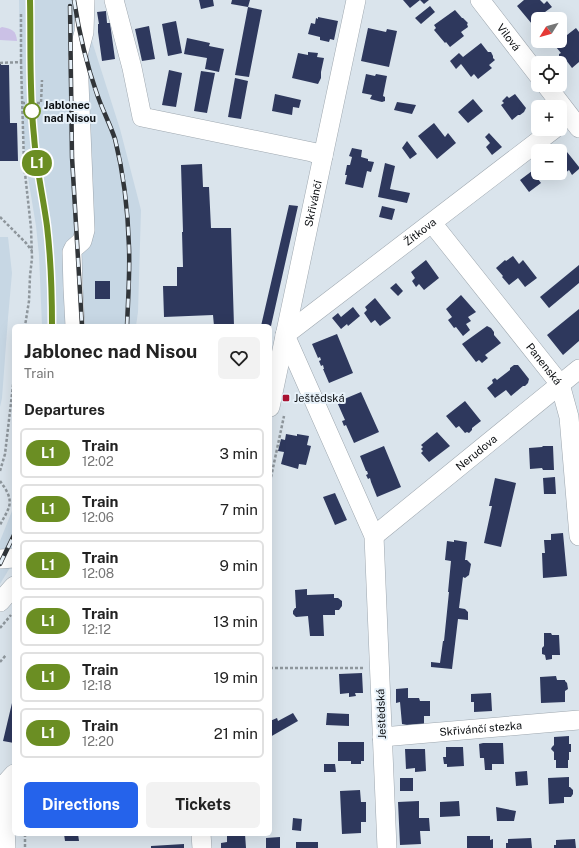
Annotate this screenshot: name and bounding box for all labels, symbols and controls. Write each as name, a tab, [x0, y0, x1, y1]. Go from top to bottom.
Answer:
north arrow	[531, 12, 567, 48]
map controls	[531, 12, 567, 180]
street label: Vilová	[495, 21, 523, 53]
button: locate	[531, 56, 567, 92]
place label: Jablonec nad Nisou	[44, 99, 96, 124]
button: +	[531, 100, 567, 136]
marker: Jablonec nad Nisou	[23, 102, 41, 120]
button: −	[531, 144, 567, 180]
line badge: L1	[19, 150, 55, 176]
text: L1	[30, 155, 44, 171]
street label: Skřivánčí	[302, 179, 324, 228]
street label: Žítkova	[401, 216, 438, 248]
button: heart	[218, 337, 260, 379]
text: Jablonec nad Nisou	[24, 340, 197, 362]
street label: Panenská	[524, 341, 564, 387]
text: Train	[24, 366, 54, 381]
place label: Ještědská	[294, 392, 344, 404]
marker: Ještědská	[281, 393, 291, 403]
text: Departures	[24, 401, 105, 418]
street label: Nerudova	[453, 432, 499, 473]
text: Train	[82, 437, 118, 454]
text: L1	[41, 445, 55, 461]
text: 3 min	[219, 445, 258, 462]
text: 12:02	[82, 454, 114, 469]
text: Train	[82, 493, 118, 510]
text: L1	[41, 501, 55, 517]
text: 7 min	[220, 501, 258, 518]
text: 12:06	[82, 510, 114, 525]
text: Train	[82, 549, 118, 566]
text: L1	[41, 557, 55, 573]
text: 9 min	[220, 557, 258, 574]
text: 12:08	[82, 566, 114, 581]
text: Train	[82, 605, 118, 622]
text: L1	[41, 613, 55, 629]
text: 13 min	[213, 613, 258, 630]
text: 12:12	[82, 622, 111, 637]
text: Train	[82, 661, 118, 678]
text: L1	[41, 669, 55, 685]
text: 19 min	[213, 669, 258, 686]
text: 12:18	[82, 678, 112, 693]
street label: Ještědská	[374, 689, 388, 739]
text: Train	[82, 717, 118, 734]
street label: Skřivánčí stezka	[439, 719, 522, 738]
text: L1	[41, 725, 55, 741]
text: 21 min	[214, 725, 258, 742]
text: 12:20	[82, 734, 114, 749]
button: Directions	[24, 782, 138, 828]
button: Tickets	[146, 782, 260, 828]

